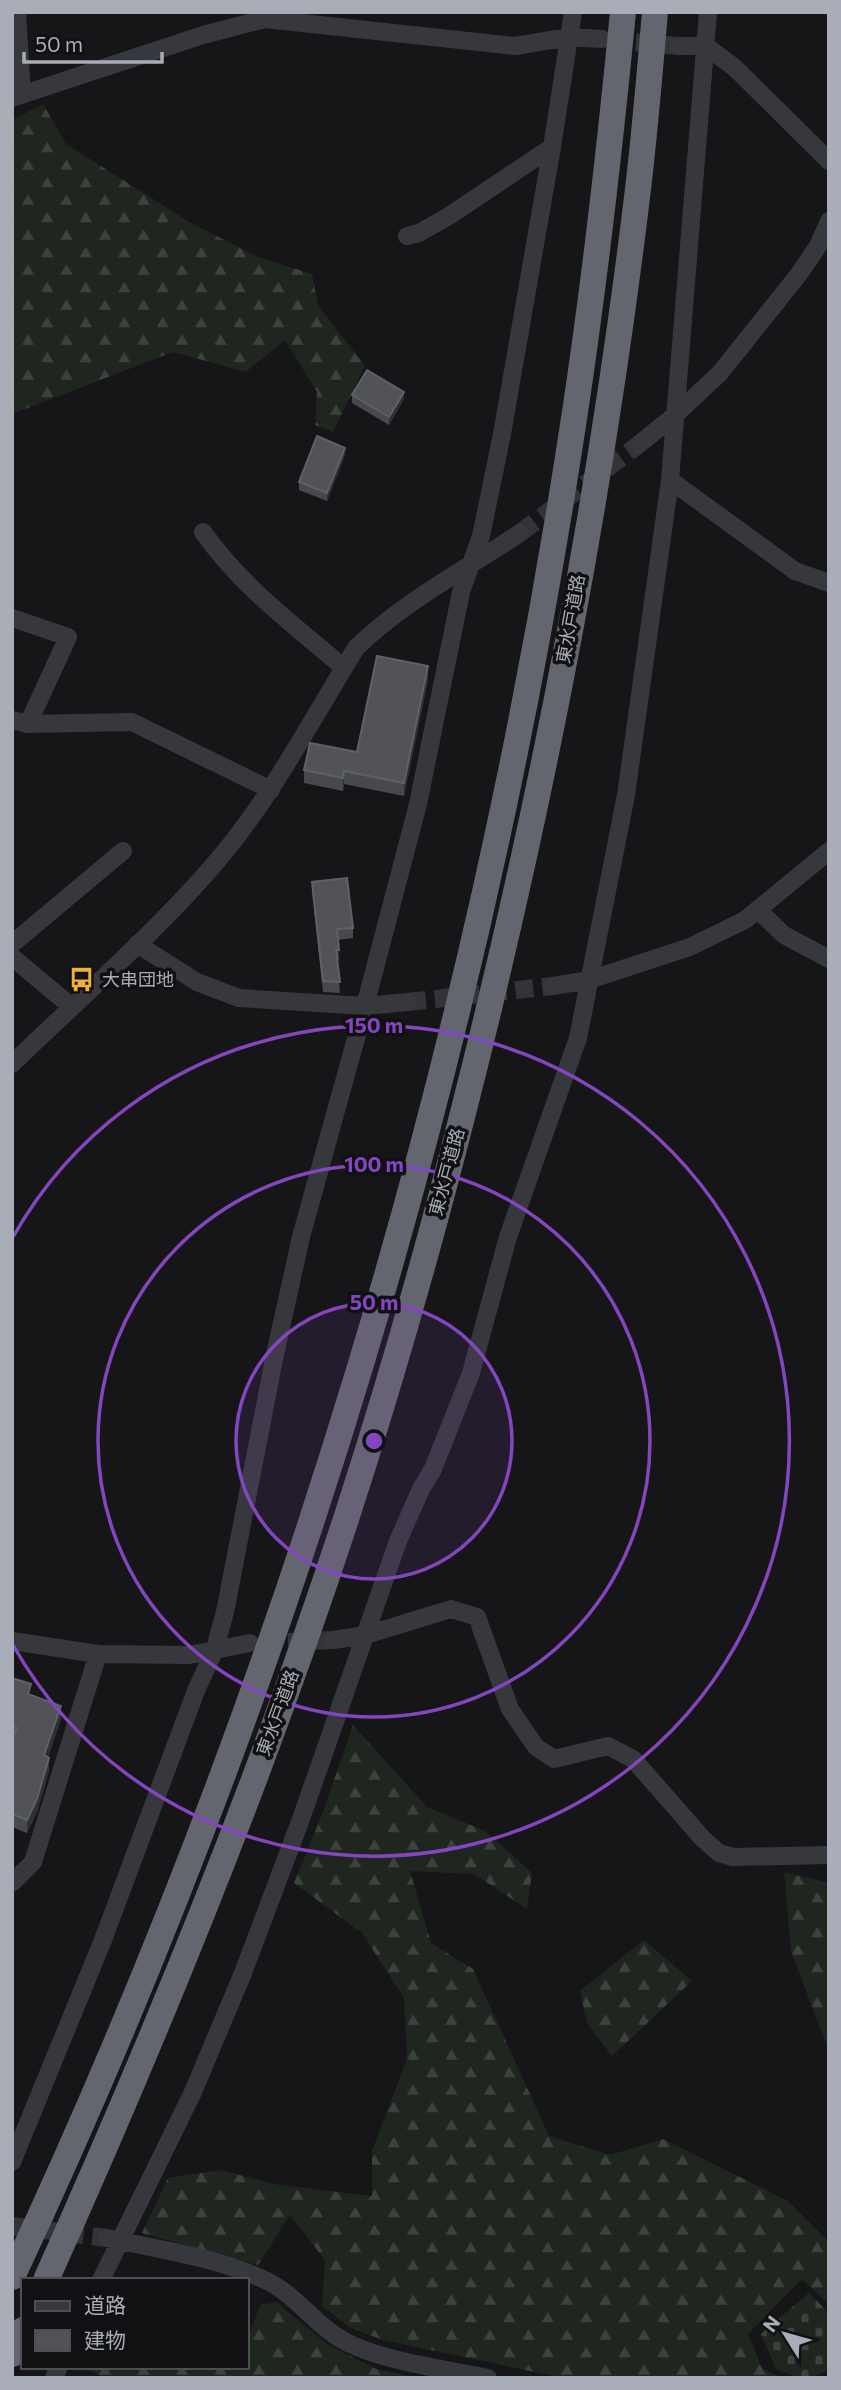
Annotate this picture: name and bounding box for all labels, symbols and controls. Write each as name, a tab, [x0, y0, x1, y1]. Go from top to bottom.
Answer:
scale bar	[24, 21, 163, 65]
text: 50 m	[35, 31, 83, 56]
street label: 東水戸道路	[551, 573, 589, 665]
bus stop icon: 大串団地	[68, 966, 96, 994]
place label: 大串団地	[102, 968, 174, 990]
text: 150 m	[345, 1012, 403, 1037]
street label: 東水戸道路	[424, 1125, 468, 1218]
text: 100 m	[344, 1151, 404, 1176]
text: 50 m	[350, 1289, 398, 1314]
centre of rings	[362, 1429, 386, 1453]
street label: 東水戸道路	[251, 1667, 303, 1759]
legend	[21, 2278, 248, 2369]
text: 道路	[84, 2292, 126, 2317]
north arrow	[750, 2299, 820, 2369]
text: N	[758, 2311, 785, 2336]
text: 建物	[84, 2327, 126, 2352]

